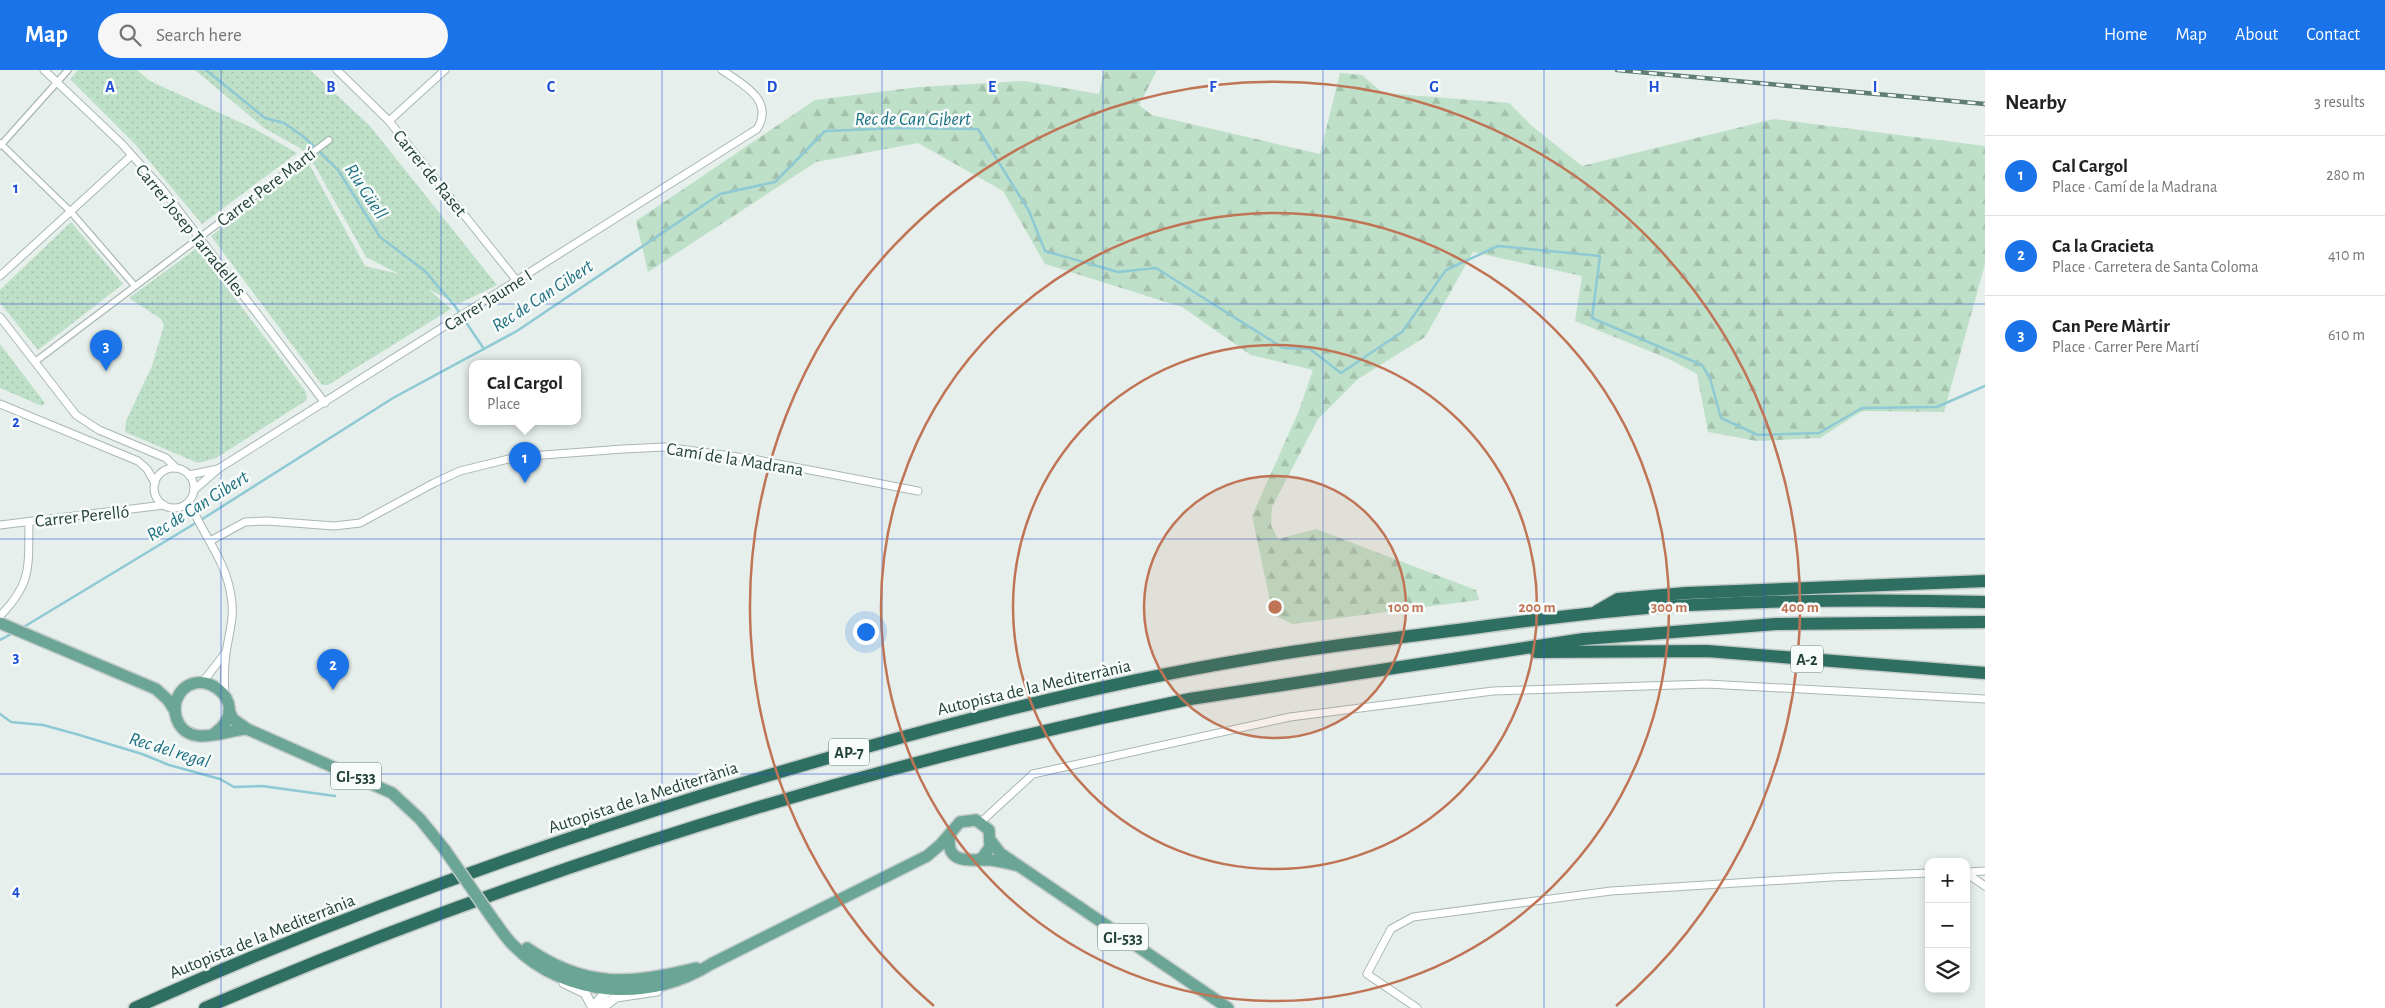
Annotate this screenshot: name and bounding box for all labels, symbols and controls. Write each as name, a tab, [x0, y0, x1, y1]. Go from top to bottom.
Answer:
search box	[98, 13, 448, 58]
icon: search	[116, 21, 144, 49]
text: Map	[25, 23, 68, 47]
text: Search here	[156, 26, 242, 45]
text: Home	[2104, 26, 2147, 44]
text: Map	[2175, 26, 2207, 44]
text: About	[2235, 26, 2278, 44]
text: Contact	[2306, 26, 2360, 44]
text: A	[105, 79, 115, 95]
text: B	[326, 79, 336, 95]
text: C	[547, 79, 556, 95]
text: D	[767, 79, 778, 95]
text: E	[988, 79, 996, 95]
text: F	[1209, 79, 1217, 95]
text: G	[1429, 79, 1439, 95]
text: H	[1648, 79, 1660, 95]
text: I	[1873, 79, 1877, 95]
text: Nearby	[2005, 92, 2066, 113]
text: 3 results	[2314, 94, 2365, 110]
water label: Rec de Can Gibert	[855, 110, 972, 129]
street label: Carrer de Raset	[389, 127, 470, 220]
street label: Carrer Pere Martí	[214, 145, 320, 231]
text: Cal Cargol	[2052, 157, 2128, 176]
street label: Carrer Josep Tarradelles	[132, 161, 249, 300]
water label: Riu Güell	[341, 161, 391, 223]
text: 1	[2018, 167, 2024, 183]
text: 280 m	[2326, 167, 2365, 183]
text: Place · Camí de la Madrana	[2052, 179, 2217, 195]
text: 1	[13, 180, 19, 196]
text: Ca la Gracieta	[2052, 237, 2154, 256]
text: 2	[2017, 247, 2025, 263]
text: 410 m	[2328, 247, 2365, 263]
water label: Rec de Can Gibert	[489, 256, 597, 336]
text: Place · Carretera de Santa Coloma	[2052, 259, 2259, 275]
street label: Carrer Jaume I	[442, 267, 535, 335]
text: Can Pere Màrtir	[2052, 317, 2170, 336]
text: 3	[2018, 327, 2024, 343]
text: 610 m	[2328, 327, 2365, 343]
pin: 3	[90, 330, 122, 371]
text: Place · Carrer Pere Martí	[2052, 339, 2199, 355]
popup	[469, 360, 581, 425]
text: Cal Cargol	[487, 374, 563, 393]
text: Place	[487, 396, 520, 412]
text: 2	[12, 414, 20, 430]
street label: Camí de la Madrana	[665, 440, 805, 480]
pin: 1	[509, 442, 541, 483]
water label: Rec de Can Gibert	[143, 467, 253, 545]
street label: Carrer Perelló	[34, 503, 130, 531]
centre of rings	[1266, 598, 1284, 616]
text: 100 m	[1388, 600, 1424, 615]
text: 200 m	[1518, 600, 1556, 615]
text: 300 m	[1651, 600, 1687, 615]
text: 400 m	[1781, 600, 1819, 615]
your location	[853, 619, 879, 645]
road number: A-2	[1791, 646, 1823, 672]
text: 3	[13, 649, 20, 665]
pin: 2	[317, 649, 349, 690]
street label: Autopista de la Mediterrània	[936, 657, 1133, 719]
water label: Rec del regal	[127, 729, 213, 772]
road number: AP-7	[829, 739, 869, 766]
street label: Autopista de la Mediterrània	[546, 759, 740, 837]
road number: GI-533	[331, 762, 381, 789]
map controls	[1925, 858, 1970, 993]
button: +	[1925, 858, 1970, 903]
text: 4	[12, 883, 20, 899]
street label: Autopista de la Mediterrània	[167, 891, 358, 982]
button: −	[1925, 903, 1970, 948]
road number: GI-533	[1098, 924, 1148, 950]
button: layers	[1925, 948, 1970, 993]

